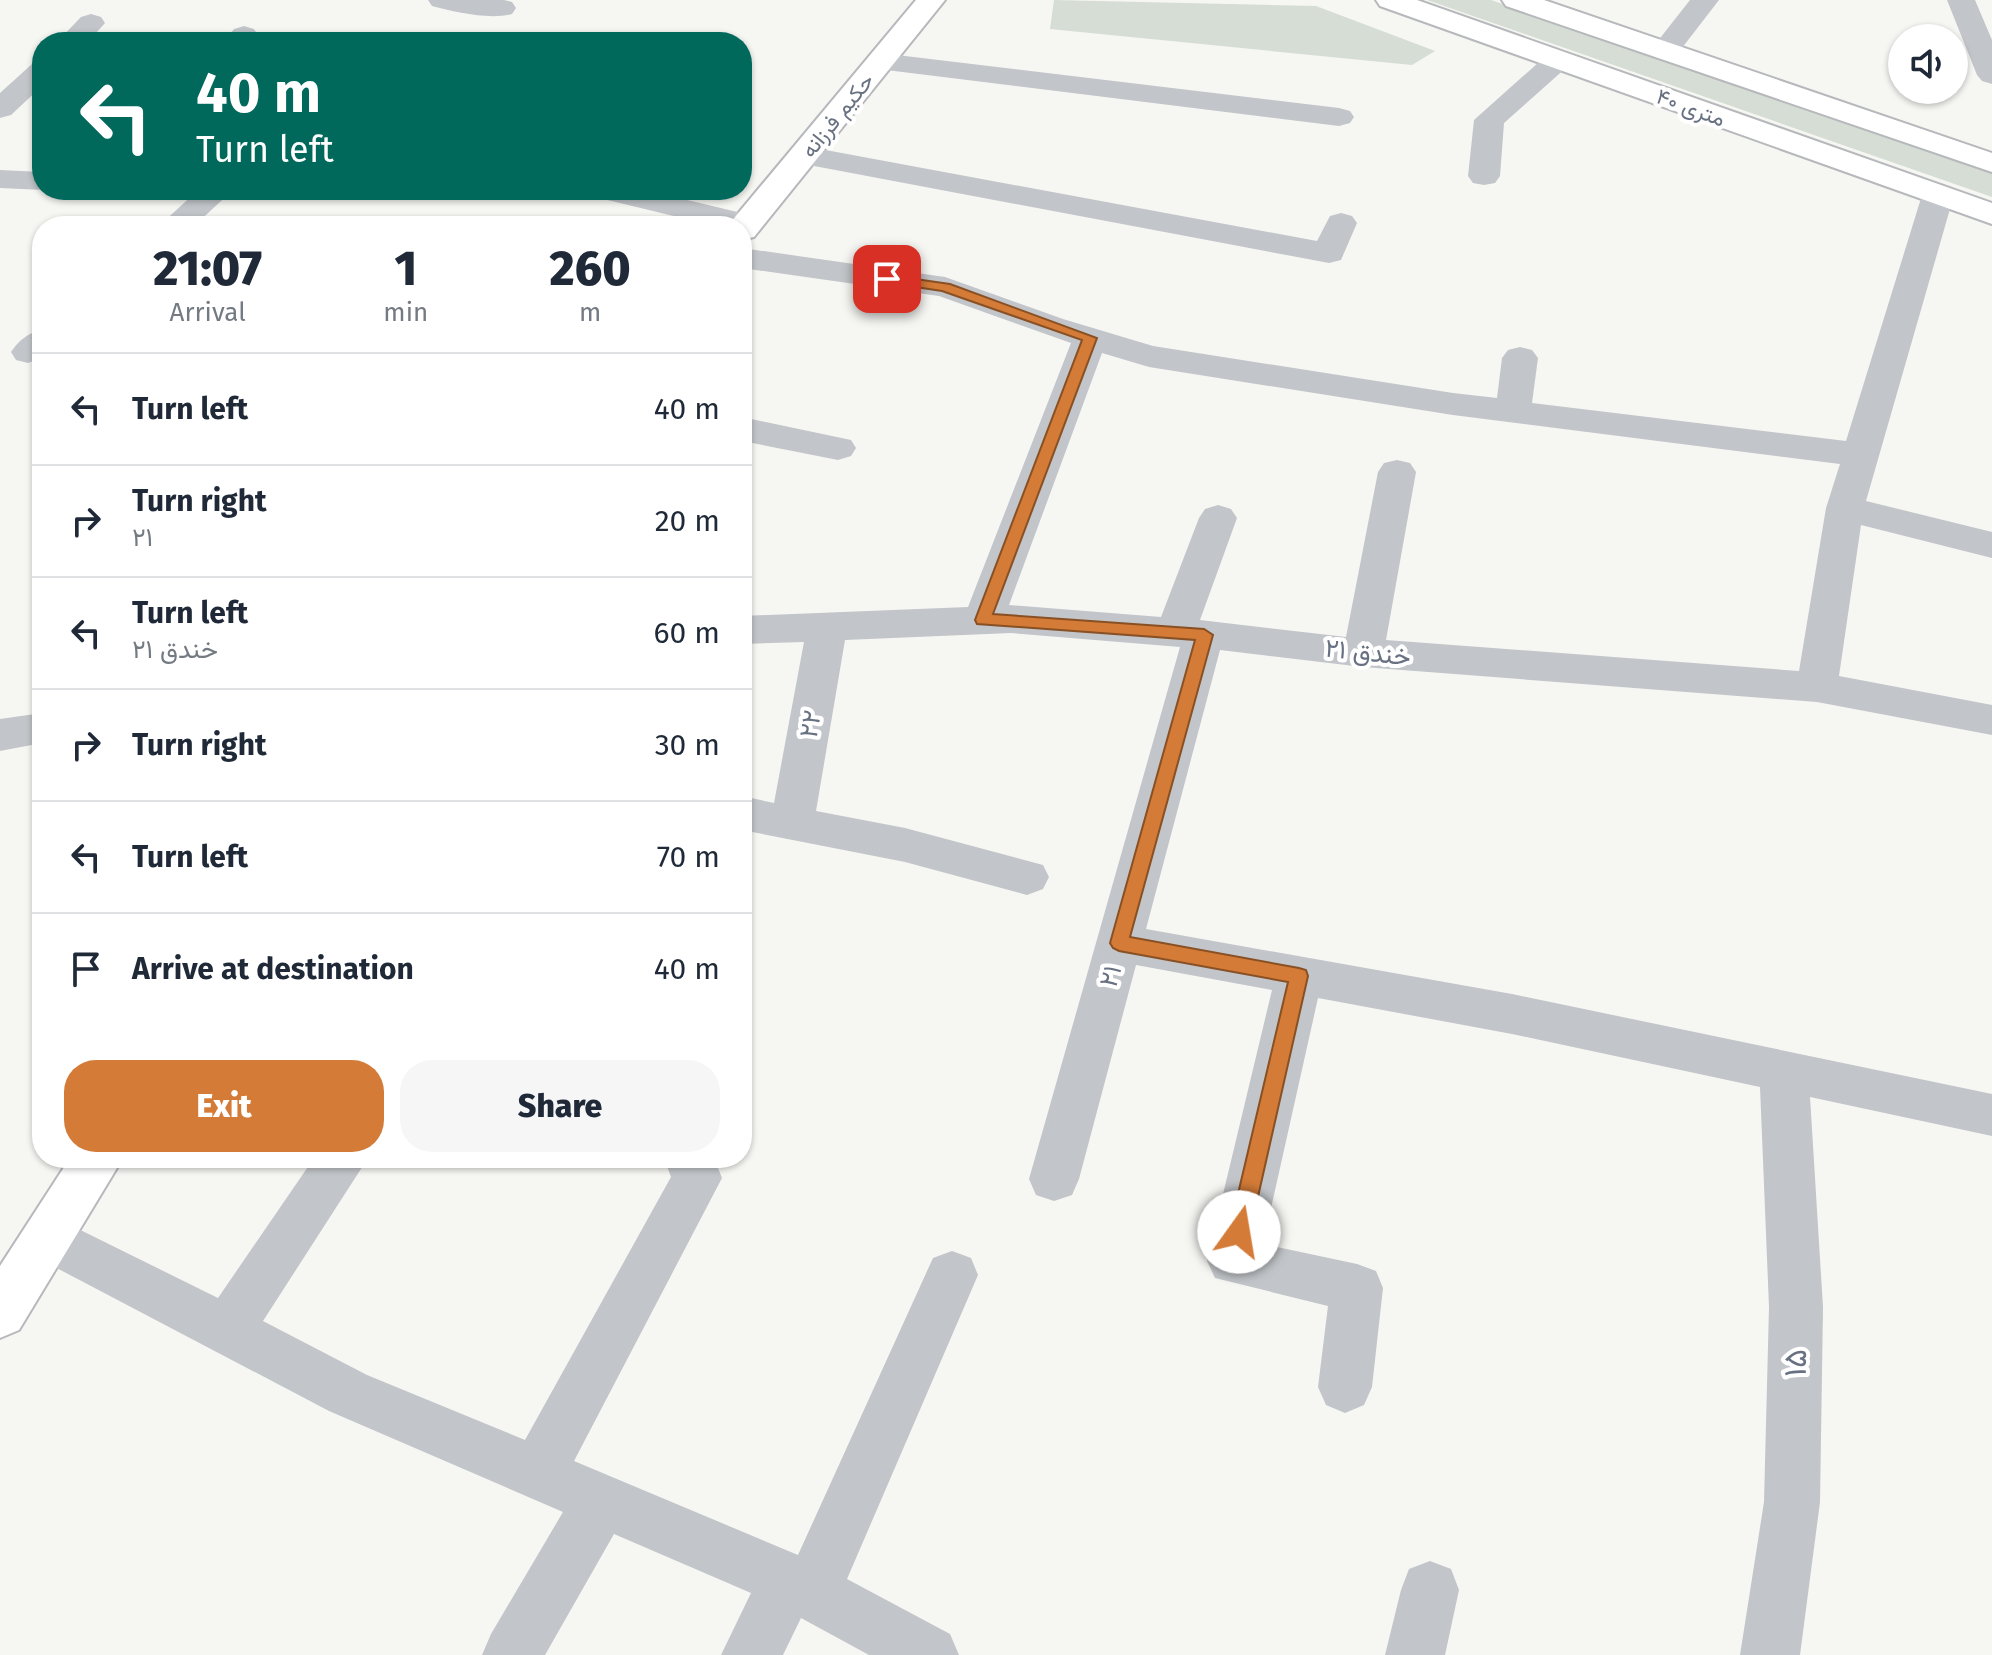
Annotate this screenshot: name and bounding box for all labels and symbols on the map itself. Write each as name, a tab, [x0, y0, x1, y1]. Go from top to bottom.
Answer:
street label: حکیم فرزانه	[795, 68, 880, 164]
street label: ۴۰ متری	[1653, 83, 1729, 132]
pin	[853, 245, 921, 313]
street label: ۲۱ خندق	[1324, 633, 1412, 672]
street label: ۲۲	[793, 708, 828, 740]
street label: ۲۱	[1093, 962, 1128, 991]
position arrow	[1197, 1190, 1281, 1274]
street label: ۱۵	[1776, 1349, 1814, 1377]

